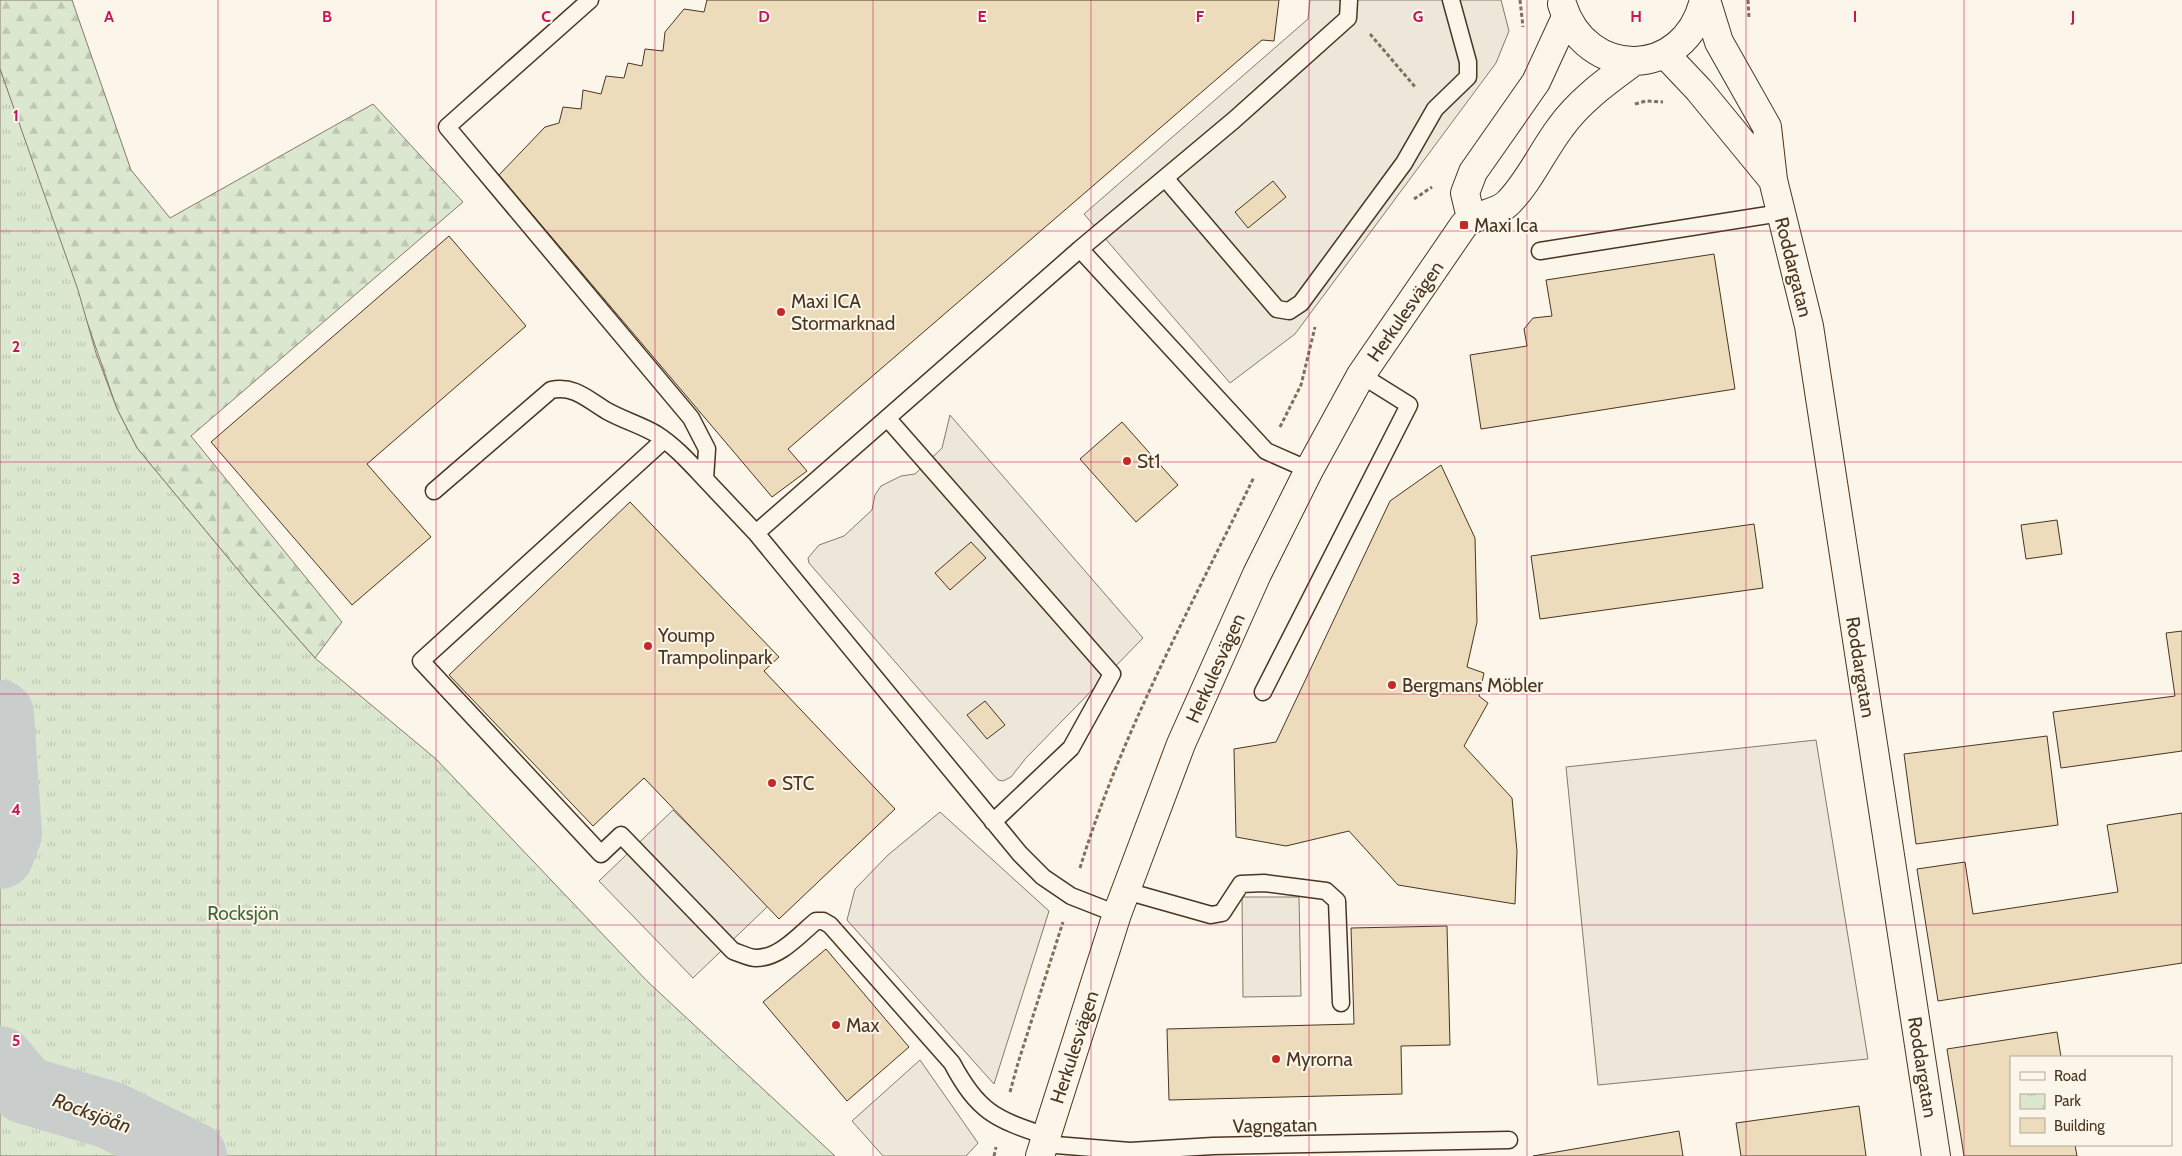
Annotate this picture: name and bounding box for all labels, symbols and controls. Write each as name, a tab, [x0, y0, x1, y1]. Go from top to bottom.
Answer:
text: A	[104, 7, 114, 26]
text: B	[322, 7, 332, 26]
text: C	[541, 7, 551, 26]
text: D	[758, 7, 770, 26]
text: E	[977, 7, 987, 26]
text: F	[1196, 7, 1205, 26]
text: G	[1413, 7, 1423, 26]
text: H	[1630, 7, 1642, 26]
text: I	[1853, 7, 1857, 26]
text: J	[2070, 7, 2075, 26]
text: 1	[13, 106, 19, 125]
place label: Maxi Ica	[1474, 214, 1538, 237]
street label: Roddargatan	[1770, 215, 1817, 319]
marker: Maxi Ica	[1458, 219, 1470, 231]
street label: Herkulesvägen	[1362, 257, 1449, 366]
place label: Maxi ICA Stormarknad	[791, 290, 895, 335]
marker: Maxi ICA Stormarknad	[775, 306, 787, 318]
text: 2	[12, 337, 20, 356]
place label: St1	[1137, 450, 1160, 473]
marker: St1	[1121, 455, 1133, 467]
text: 3	[12, 569, 20, 588]
street label: Herkulesvägen	[1181, 610, 1250, 727]
street label: Roddargatan	[1841, 615, 1880, 719]
place label: Yoump Trampolinpark	[657, 624, 773, 669]
marker: Yoump Trampolinpark	[642, 640, 654, 652]
place label: Bergmans Möbler	[1402, 674, 1543, 697]
marker: Bergmans Möbler	[1386, 679, 1398, 691]
place label: STC	[782, 772, 815, 795]
marker: STC	[766, 777, 778, 789]
text: 4	[11, 800, 21, 819]
park label: Rocksjön	[207, 902, 279, 925]
street label: Herkulesvägen	[1045, 988, 1104, 1107]
place label: Max	[846, 1014, 879, 1037]
street label: Roddargatan	[1903, 1015, 1942, 1119]
marker: Max	[830, 1019, 842, 1031]
text: 5	[12, 1031, 20, 1050]
place label: Myrorna	[1286, 1048, 1353, 1071]
marker: Myrorna	[1270, 1053, 1282, 1065]
legend	[2010, 1056, 2172, 1146]
text: Road	[2054, 1067, 2087, 1085]
water label: Rocksjöån	[50, 1088, 134, 1138]
text: Park	[2054, 1092, 2081, 1110]
street label: Vagngatan	[1233, 1113, 1317, 1138]
text: Building	[2054, 1117, 2105, 1135]

